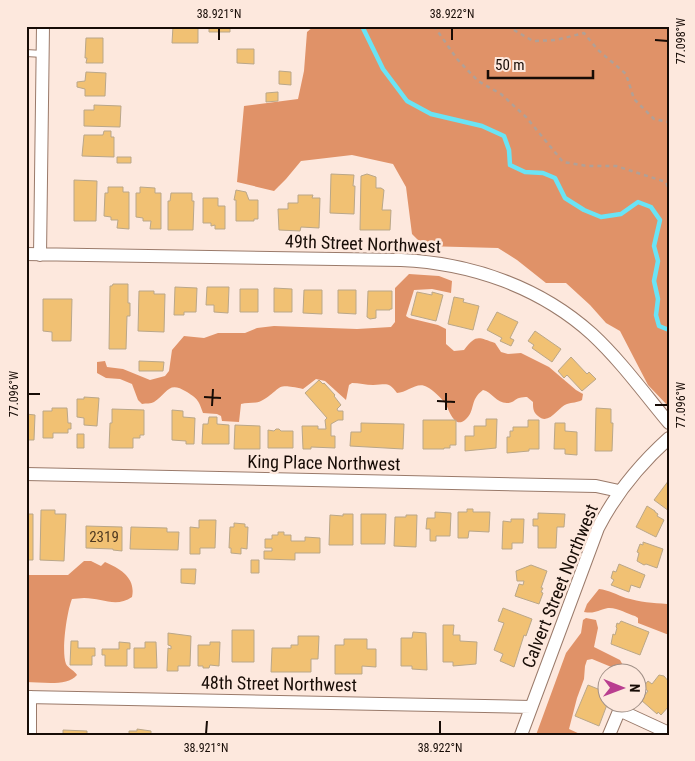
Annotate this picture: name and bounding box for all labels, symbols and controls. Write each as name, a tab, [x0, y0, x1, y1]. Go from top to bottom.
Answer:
text: 38.921°N	[197, 7, 241, 21]
text: 38.922°N	[430, 7, 474, 21]
text: 77.098°W	[674, 18, 688, 64]
scale bar	[488, 48, 592, 80]
text: 50 m	[495, 56, 525, 74]
street label: 49th Street Northwest	[285, 230, 441, 257]
text: 77.096°W	[7, 371, 21, 417]
text: 77.096°W	[674, 382, 688, 428]
street label: King Place Northwest	[247, 451, 401, 474]
street label: Calvert Street Northwest	[517, 501, 602, 671]
house number: 2319	[89, 528, 119, 546]
north arrow	[598, 664, 648, 714]
street label: 48th Street Northwest	[201, 672, 357, 695]
text: N	[627, 684, 643, 693]
text: 38.921°N	[184, 741, 228, 755]
text: 38.922°N	[418, 741, 462, 755]

